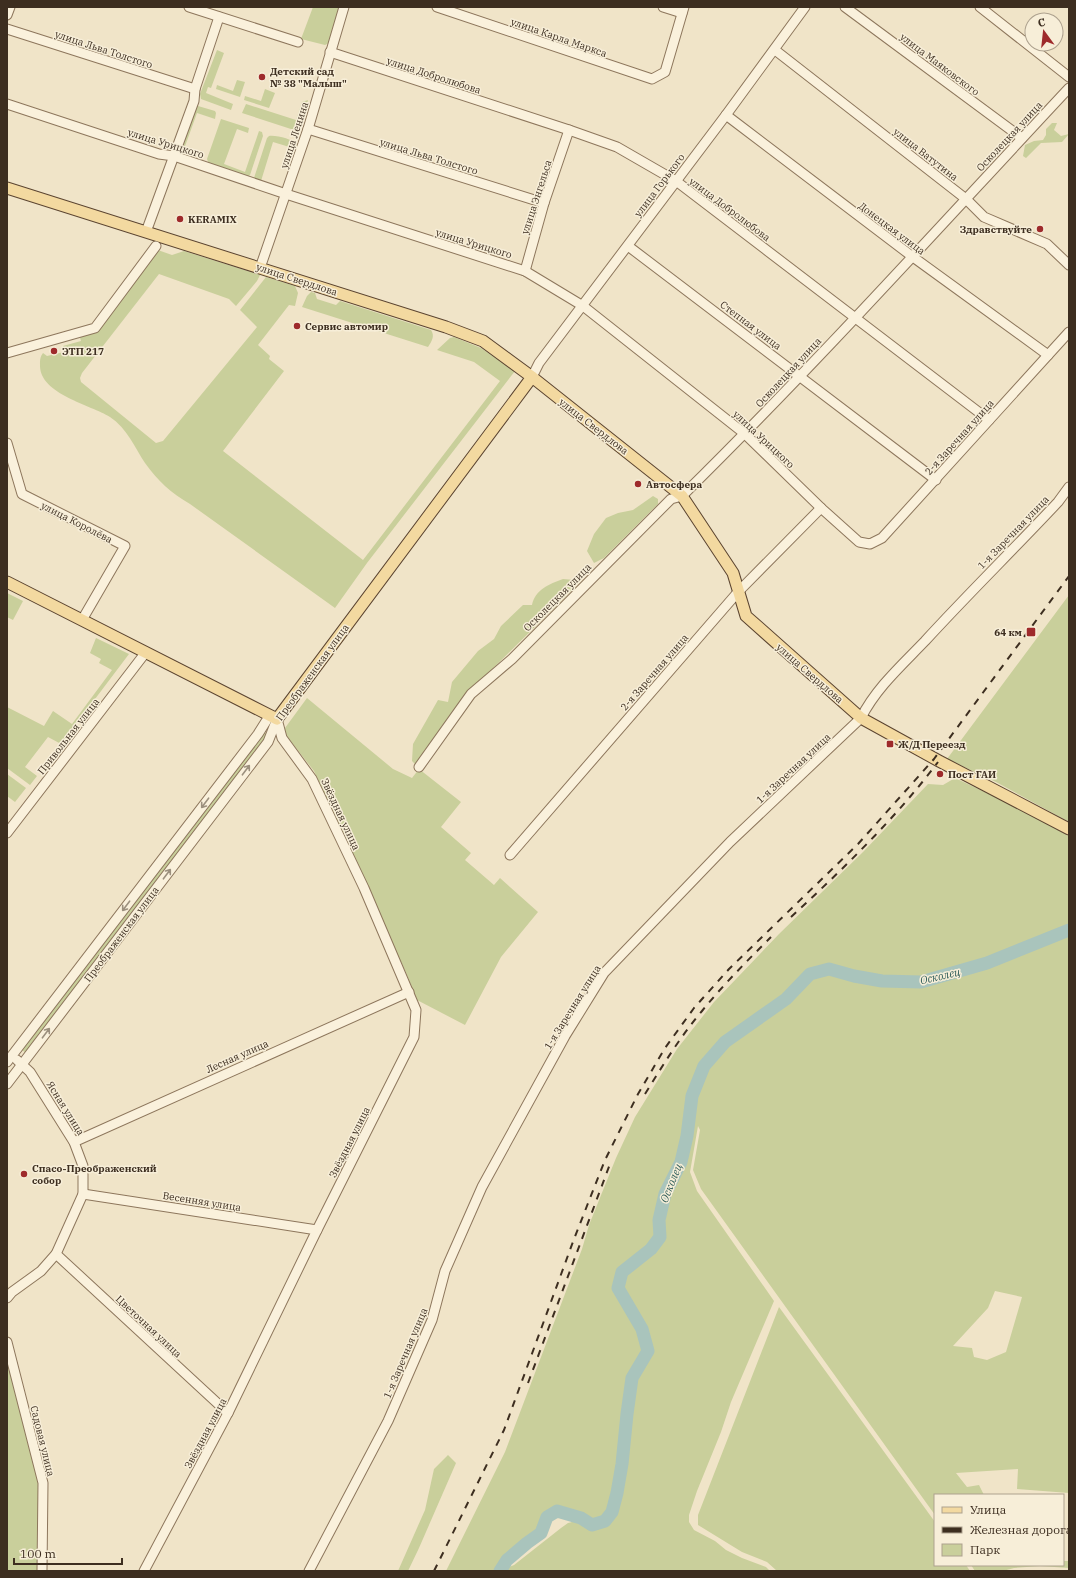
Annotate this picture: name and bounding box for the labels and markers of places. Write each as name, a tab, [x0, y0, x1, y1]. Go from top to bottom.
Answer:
place label: Детский сад № 38 "Малыш"	[270, 65, 347, 90]
marker: Детский сад № 38 "Малыш"	[257, 72, 267, 82]
place label: KERAMIX	[188, 213, 237, 226]
marker: KERAMIX	[175, 214, 185, 224]
place label: Здравствуйте	[960, 223, 1032, 236]
marker: Здравствуйте	[1035, 224, 1045, 234]
place label: Сервис автомир	[305, 320, 388, 333]
marker: Сервис автомир	[292, 321, 302, 331]
place label: ЭТП 217	[62, 345, 104, 358]
marker: ЭТП 217	[49, 346, 59, 356]
place label: Автосфера	[646, 478, 702, 491]
marker: Автосфера	[633, 479, 643, 489]
place label: 64 км	[994, 626, 1023, 639]
marker: 64 км	[1025, 626, 1037, 638]
place label: Ж/Д Переезд	[898, 738, 966, 751]
marker: Ж/Д Переезд	[885, 739, 895, 749]
place label: Пост ГАИ	[948, 768, 996, 781]
marker: Пост ГАИ	[935, 769, 945, 779]
place label: Спасо-Преображенский собор	[32, 1162, 157, 1187]
marker: Спасо-Преображенский собор	[19, 1169, 29, 1179]

